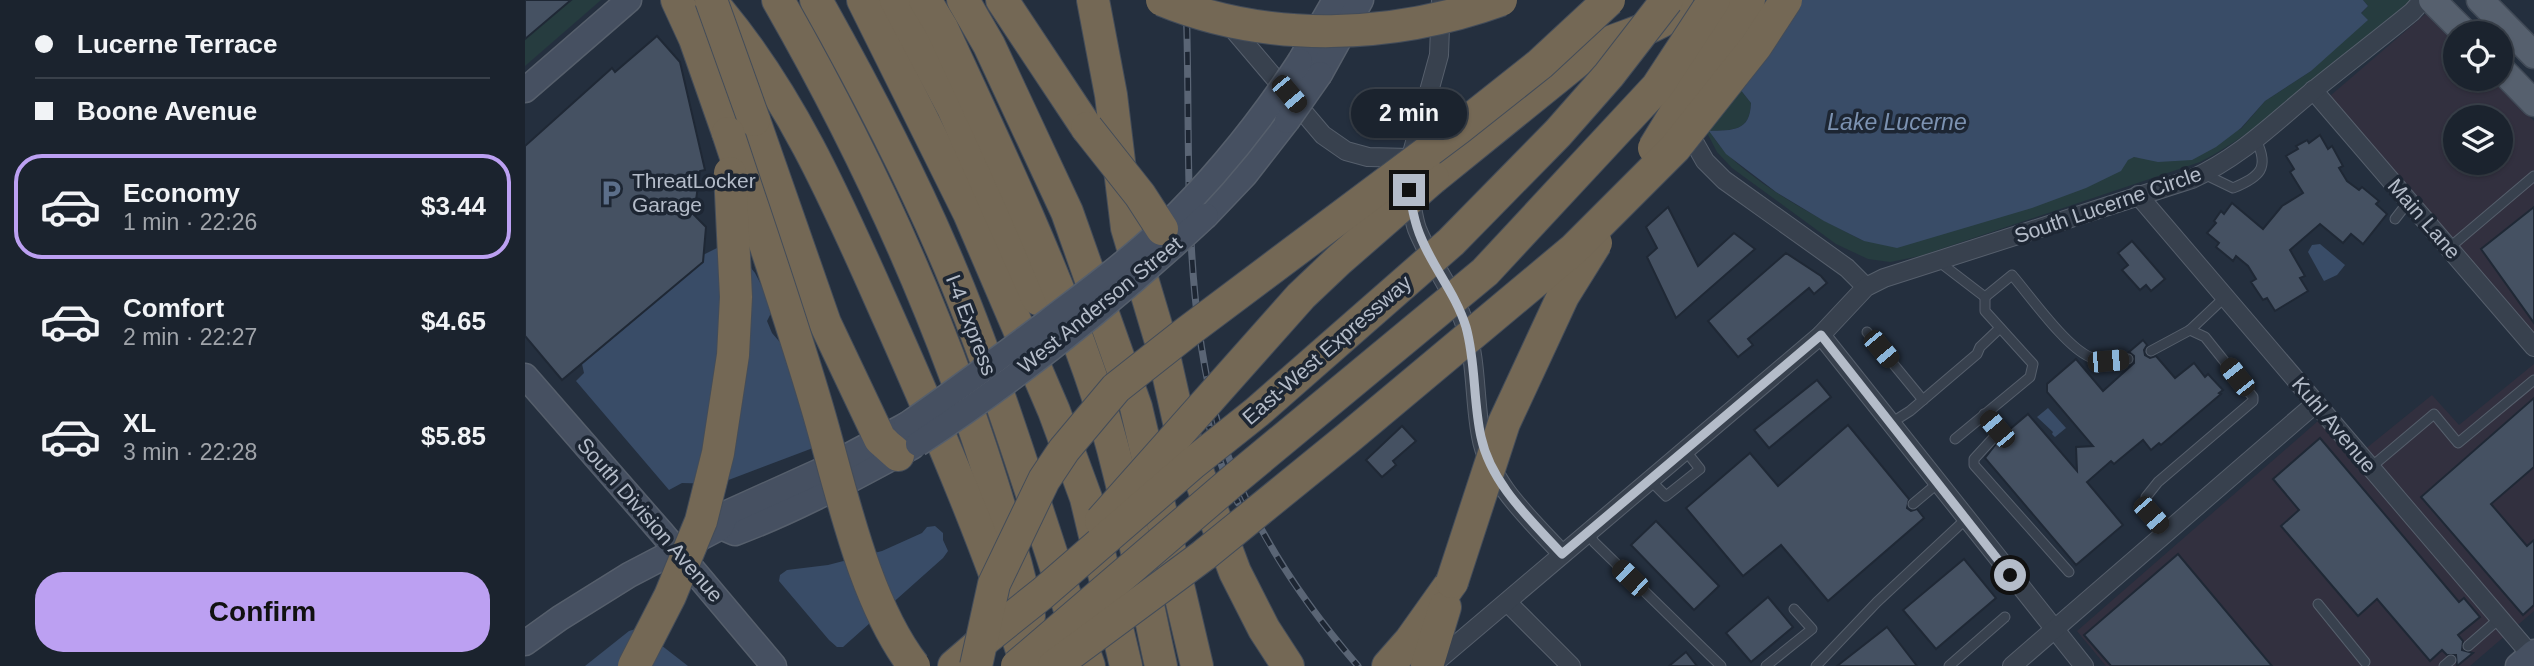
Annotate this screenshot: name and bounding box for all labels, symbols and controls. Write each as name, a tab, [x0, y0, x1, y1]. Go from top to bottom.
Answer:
map controls	[2443, 21, 2513, 175]
button: locate	[2443, 21, 2513, 91]
text: Lucerne Terrace	[77, 29, 277, 59]
car	[1268, 71, 1311, 117]
callout: 2 min	[1351, 88, 1467, 138]
text: Boone Avenue	[77, 96, 257, 126]
text: 2 min	[1379, 100, 1439, 126]
button: layers	[2443, 105, 2513, 175]
water label: Lake Lucerne	[1827, 109, 1967, 135]
street label: South Lucerne Circle	[2011, 162, 2204, 247]
place label: ThreatLocker Garage	[632, 169, 756, 216]
route end	[1393, 174, 1425, 206]
street label: Main Lane	[2384, 174, 2465, 263]
icon: car	[39, 175, 102, 238]
text: Economy	[123, 178, 240, 208]
parking icon: ThreatLocker Garage	[596, 178, 626, 208]
text: $3.44	[421, 191, 486, 221]
text: 1 min · 22:26	[123, 209, 257, 235]
street label: West Anderson Street	[1013, 231, 1186, 378]
street label: East-West Expressway	[1238, 270, 1416, 429]
street label: I-4 Express	[942, 271, 1001, 379]
icon: car	[39, 290, 102, 353]
text: Comfort	[123, 293, 224, 323]
text: $4.65	[421, 306, 486, 336]
text: 2 min · 22:27	[123, 324, 257, 350]
car	[1860, 326, 1903, 372]
car	[2087, 349, 2130, 373]
car	[2216, 354, 2259, 400]
street label: Kuhl Avenue	[2288, 372, 2381, 477]
icon: car	[39, 405, 102, 468]
car	[1976, 406, 2019, 452]
text: XL	[123, 408, 156, 438]
text: $5.85	[421, 421, 486, 451]
street label: South Division Avenue	[573, 433, 728, 606]
text: 3 min · 22:28	[123, 439, 257, 465]
car	[2130, 492, 2173, 538]
car	[1608, 556, 1653, 600]
route start	[1994, 559, 2026, 591]
button: Confirm	[35, 572, 490, 652]

